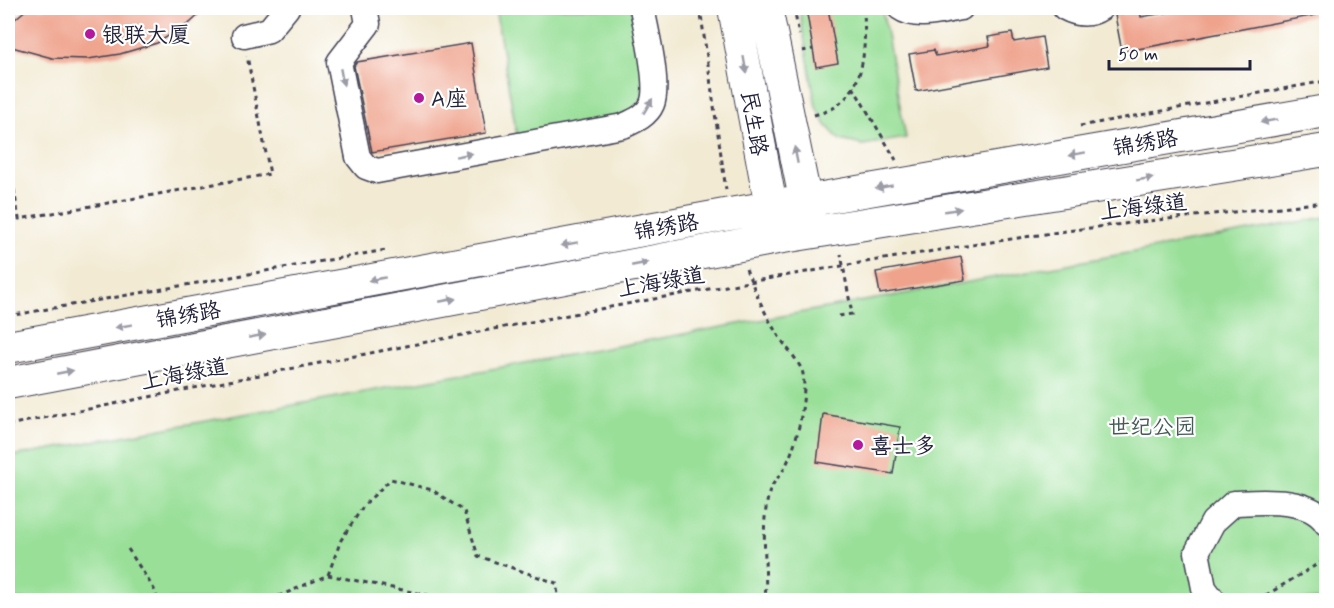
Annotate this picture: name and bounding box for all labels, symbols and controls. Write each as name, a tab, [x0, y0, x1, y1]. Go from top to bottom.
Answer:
place label: 银联大厦	[102, 22, 190, 50]
marker: 银联大厦	[83, 27, 97, 41]
scale bar	[1109, 33, 1250, 71]
text: 50 m	[1118, 43, 1158, 67]
one-way arrow	[741, 56, 750, 75]
one-way arrow	[338, 67, 347, 86]
place label: A座	[431, 86, 467, 114]
street label: 民生路	[734, 88, 773, 158]
marker: A座	[412, 91, 426, 105]
one-way arrow	[642, 98, 653, 115]
one-way arrow	[1259, 117, 1278, 126]
street label: 锦绣路	[1110, 124, 1180, 163]
one-way arrow	[791, 145, 800, 164]
one-way arrow	[455, 150, 474, 159]
one-way arrow	[1067, 150, 1086, 159]
one-way arrow	[1136, 174, 1155, 183]
one-way arrow	[875, 183, 894, 192]
street label: 上海绿道	[1098, 189, 1189, 227]
one-way arrow	[943, 205, 962, 214]
street label: 锦绣路	[631, 208, 701, 247]
one-way arrow	[559, 240, 578, 249]
one-way arrow	[631, 259, 650, 268]
street label: 上海绿道	[616, 262, 707, 304]
one-way arrow	[368, 275, 387, 284]
one-way arrow	[439, 295, 458, 304]
street label: 锦绣路	[153, 296, 223, 335]
one-way arrow	[114, 322, 133, 331]
one-way arrow	[247, 331, 266, 340]
street label: 上海绿道	[139, 353, 230, 397]
one-way arrow	[56, 367, 75, 376]
park label: 世纪公园	[1108, 414, 1196, 442]
place label: 喜士多	[870, 433, 936, 461]
marker: 喜士多	[851, 438, 865, 452]

